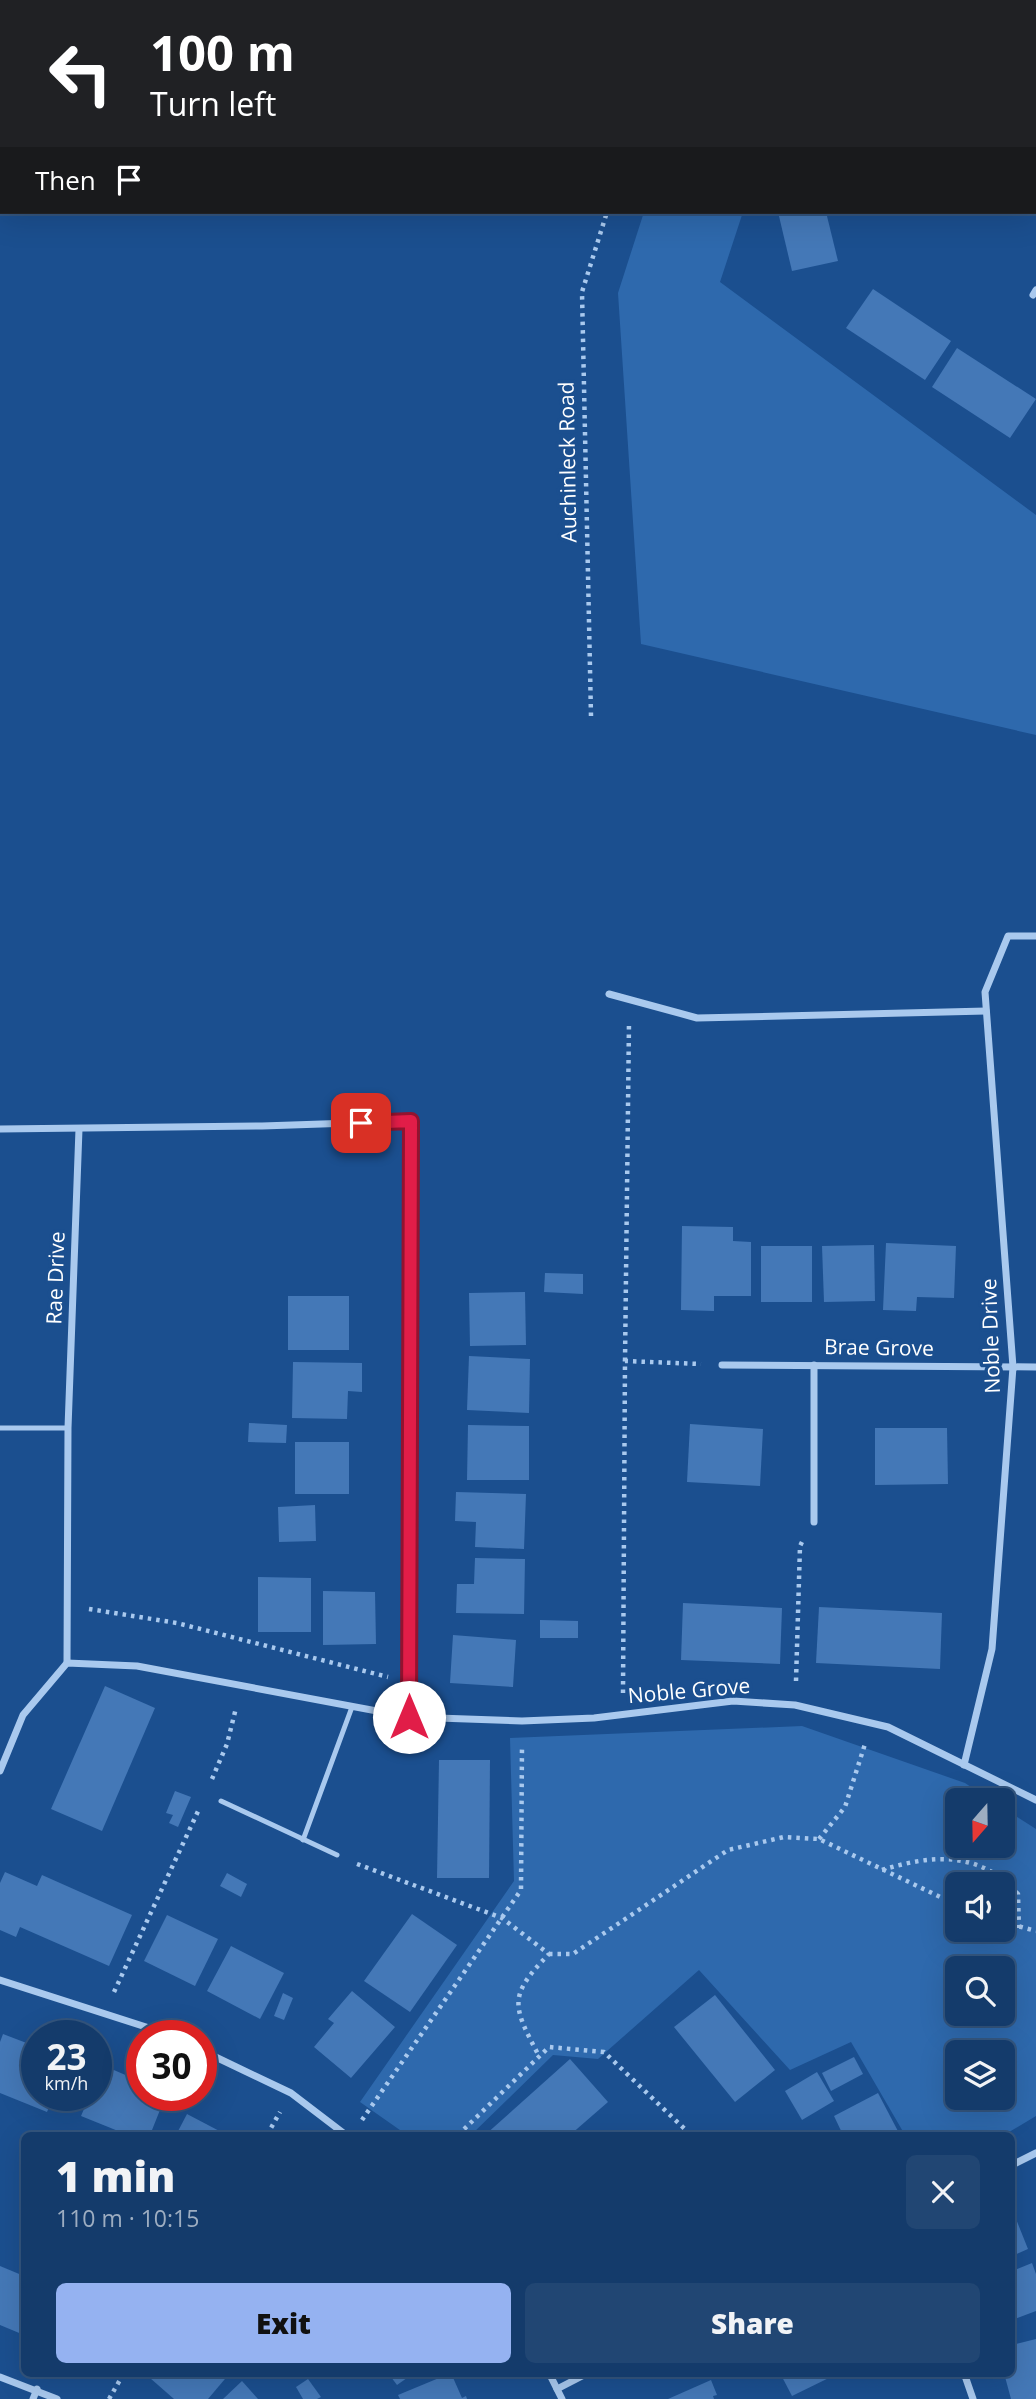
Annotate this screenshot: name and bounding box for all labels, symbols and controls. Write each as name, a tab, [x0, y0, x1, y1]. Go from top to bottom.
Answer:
text: 100 m	[150, 19, 295, 85]
icon: left	[35, 28, 126, 119]
text: Turn left	[150, 82, 276, 125]
icon: arrive	[110, 161, 148, 199]
text: Then	[35, 162, 96, 198]
street label: Auchinleck Road	[552, 381, 582, 543]
pin	[331, 1093, 391, 1153]
icon: arrive	[342, 1104, 380, 1142]
street label: Rae Drive	[39, 1231, 71, 1325]
street label: Noble Drive	[974, 1278, 1006, 1394]
street label: Brae Grove	[824, 1332, 934, 1362]
street label: Noble Grove	[627, 1671, 751, 1709]
position arrow	[372, 1680, 446, 1754]
north arrow	[945, 1788, 1015, 1858]
map controls	[945, 1788, 1015, 2110]
button: sound	[945, 1872, 1015, 1942]
button: search	[945, 1956, 1015, 2026]
speed limit sign: 30	[126, 2020, 217, 2111]
text: 23	[46, 2033, 87, 2080]
button: layers	[945, 2040, 1015, 2110]
text: km/h	[45, 2071, 88, 2095]
text: 1 min	[56, 2147, 175, 2204]
button: close	[906, 2155, 980, 2229]
text: 110 m · 10:15	[56, 2202, 199, 2234]
button: Exit	[56, 2283, 511, 2363]
button: Share	[525, 2283, 980, 2363]

